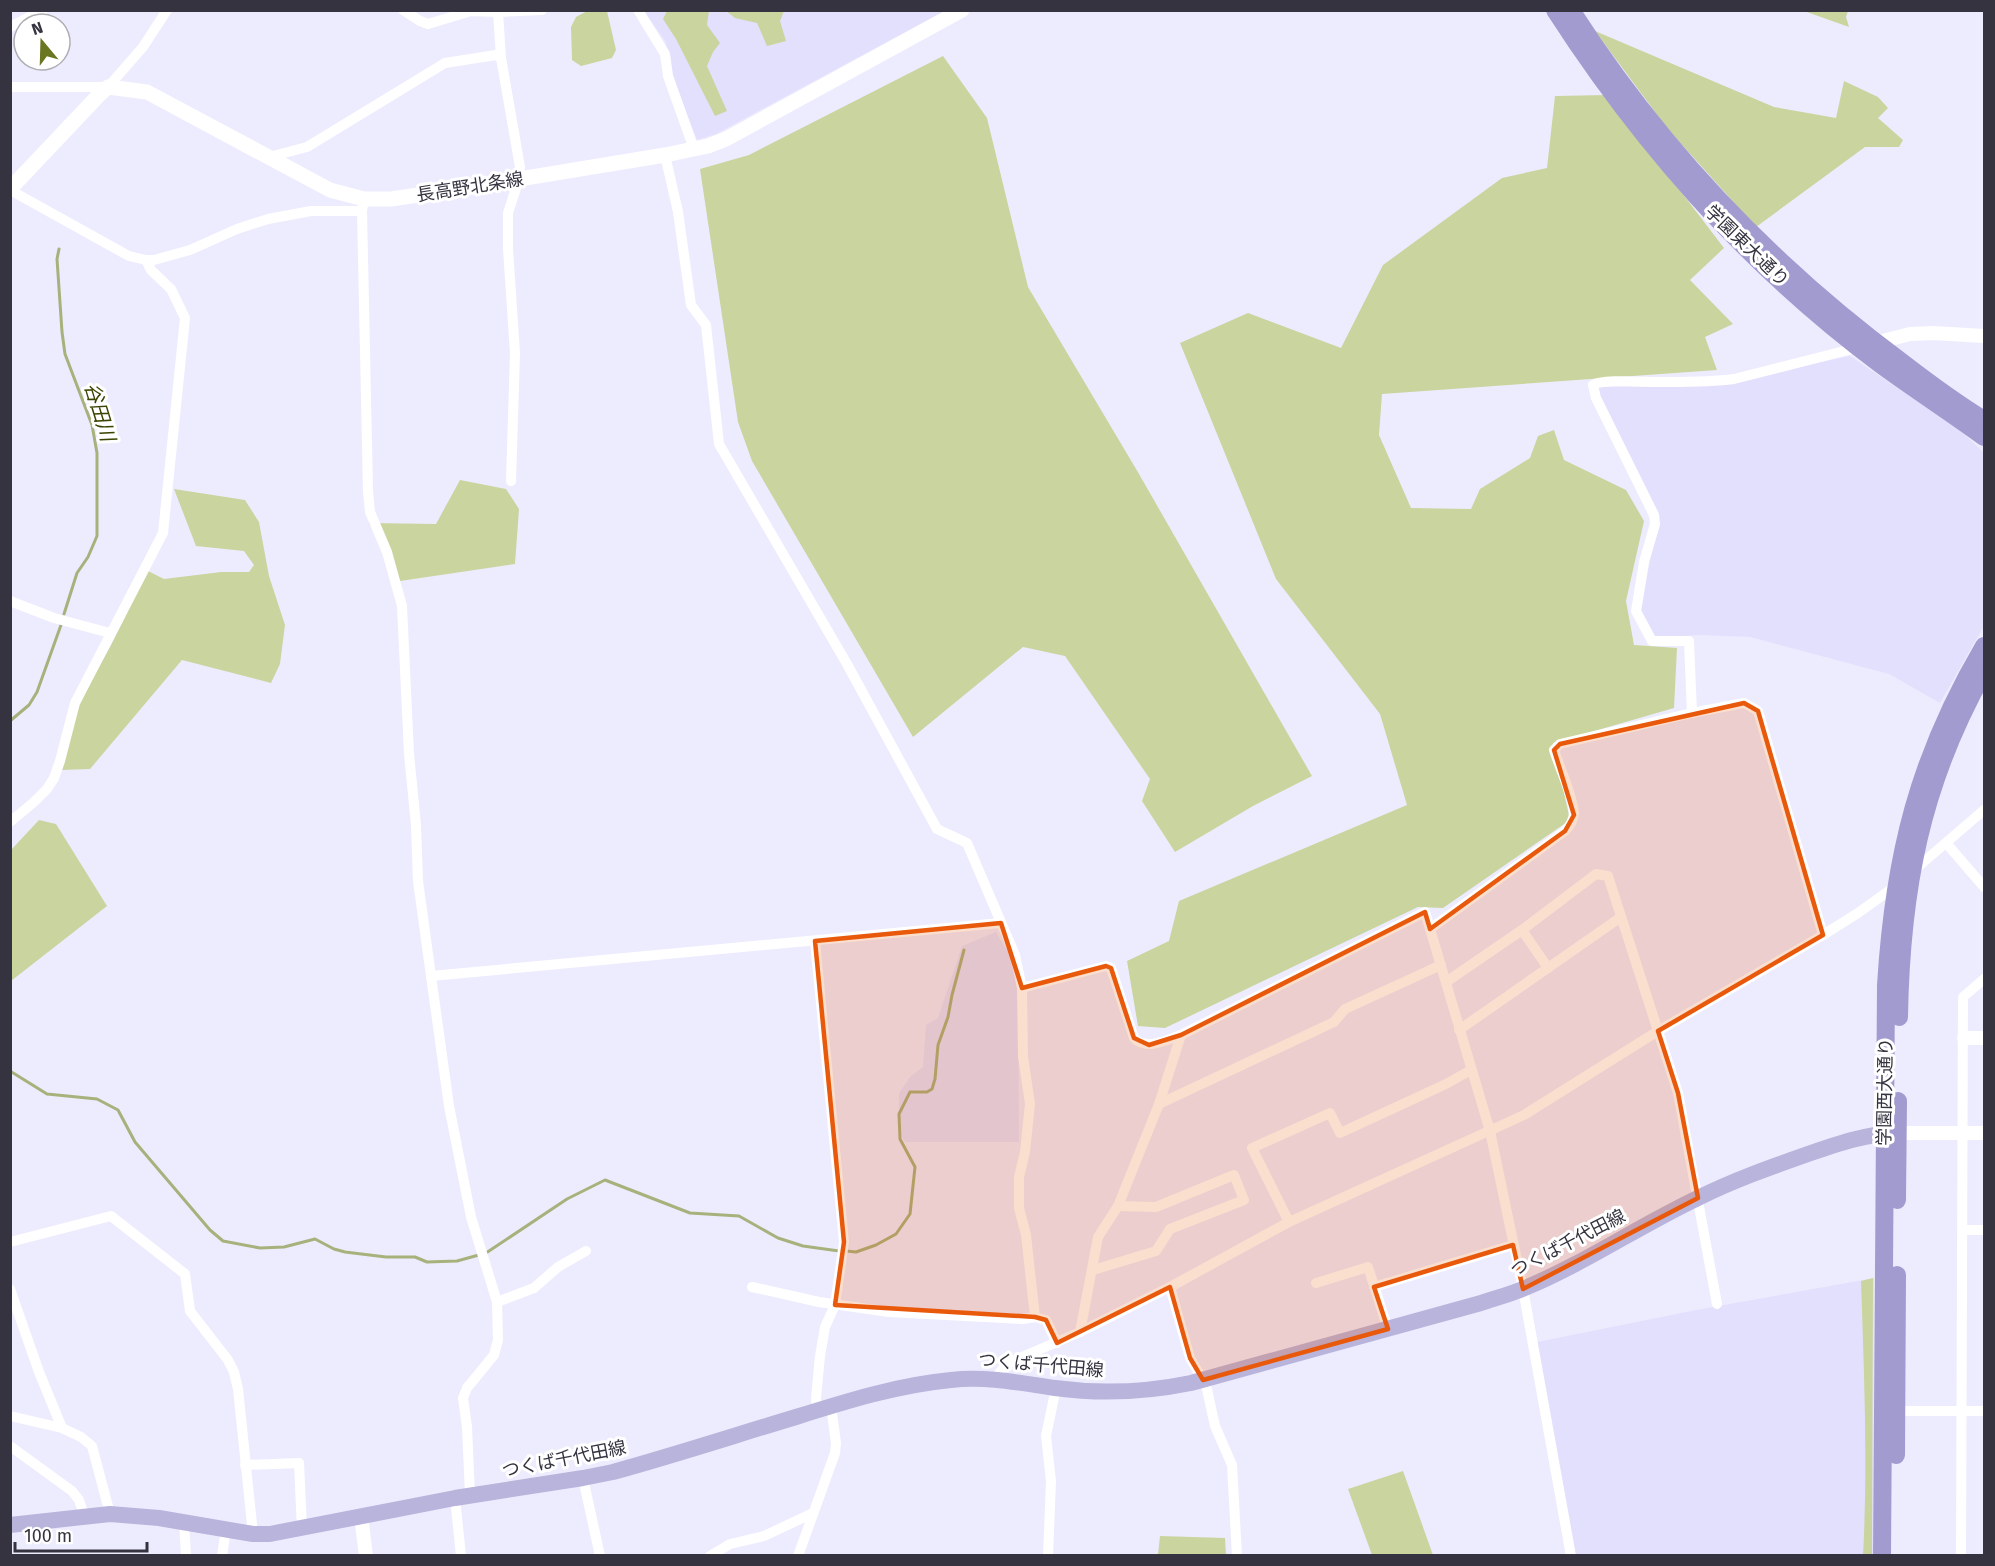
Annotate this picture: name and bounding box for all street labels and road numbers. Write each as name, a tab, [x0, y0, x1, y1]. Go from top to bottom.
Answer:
street label: 長高野北条線	[415, 168, 525, 206]
street label: 学園東大通り	[1701, 201, 1793, 291]
street label: 学園西大通り	[1873, 1038, 1897, 1146]
street label: つくば千代田線	[1507, 1205, 1629, 1281]
street label: つくば千代田線	[977, 1349, 1105, 1381]
street label: つくば千代田線	[500, 1436, 628, 1482]

